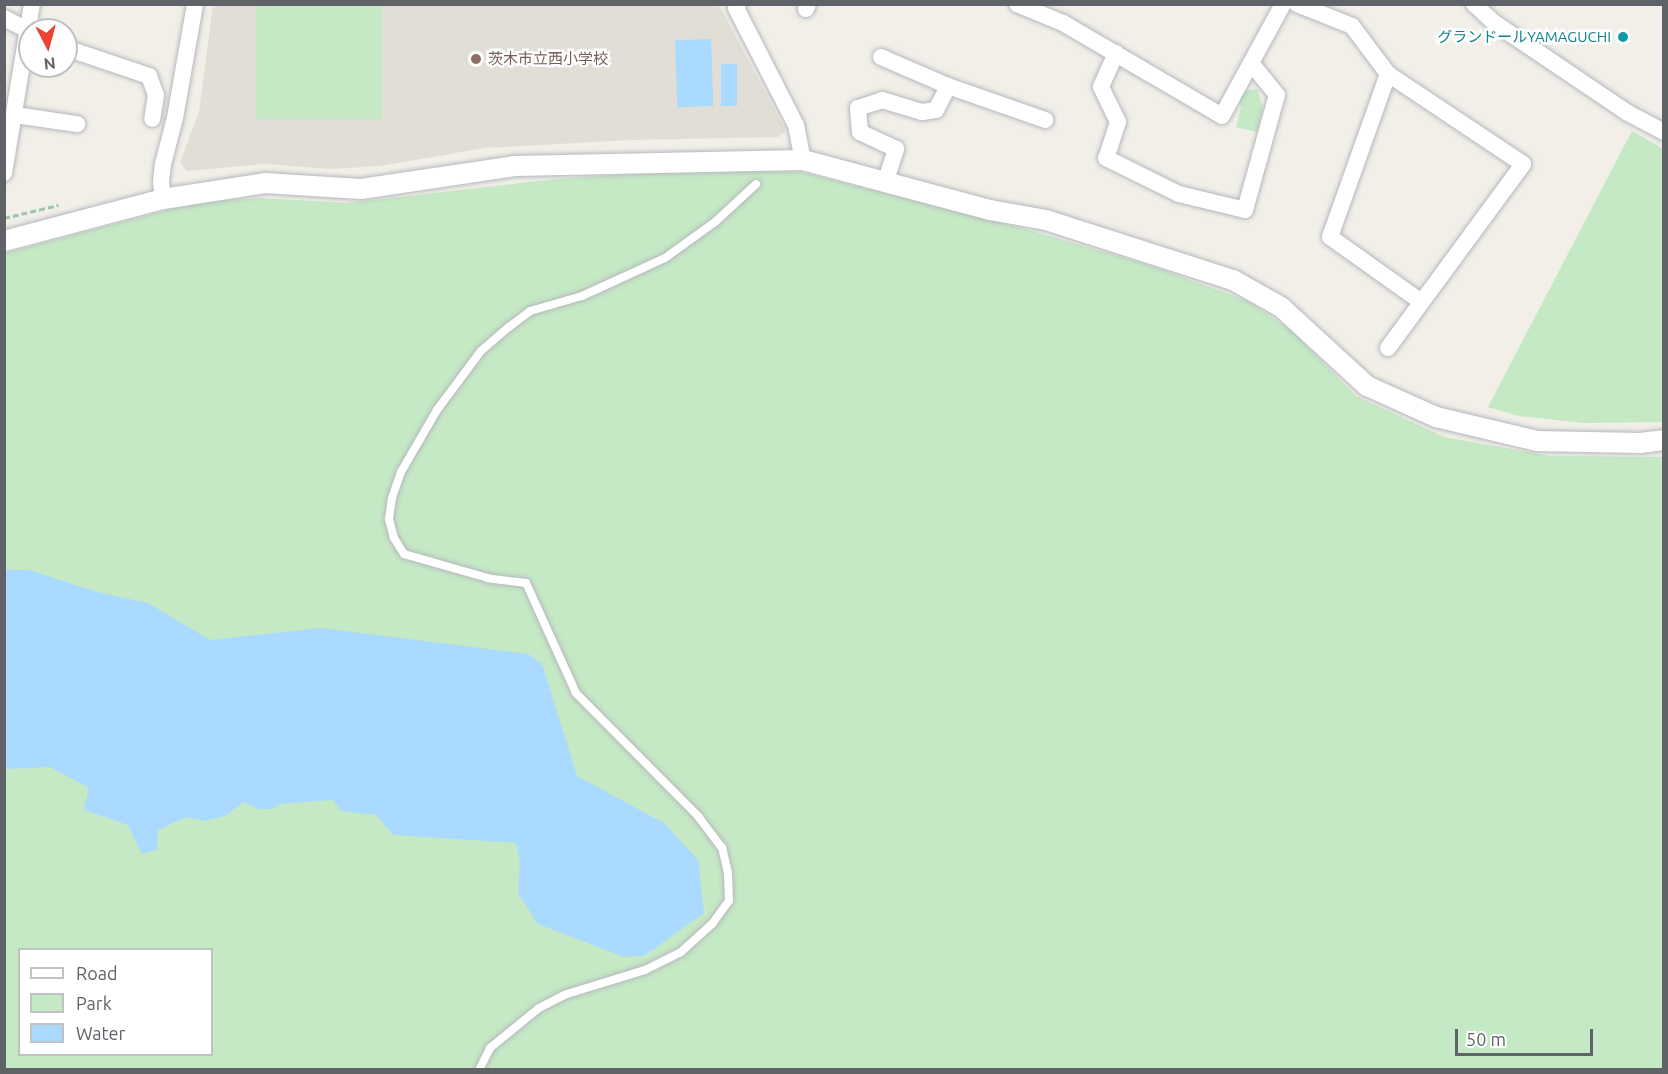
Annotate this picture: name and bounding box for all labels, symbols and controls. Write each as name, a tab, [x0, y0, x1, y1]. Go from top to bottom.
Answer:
north arrow	[18, 18, 78, 78]
place label: グランドールYAMAGUCHI	[1437, 28, 1611, 46]
marker: グランドールYAMAGUCHI	[1616, 30, 1630, 44]
place label: 茨木市立西小学校	[488, 50, 608, 68]
marker: 茨木市立西小学校	[469, 52, 483, 66]
text: N	[43, 54, 57, 73]
legend	[18, 948, 213, 1056]
text: Road	[76, 963, 118, 983]
text: Park	[76, 993, 112, 1013]
scale bar	[1458, 1017, 1596, 1055]
text: Water	[76, 1023, 125, 1043]
text: 50 m	[1466, 1029, 1506, 1049]

